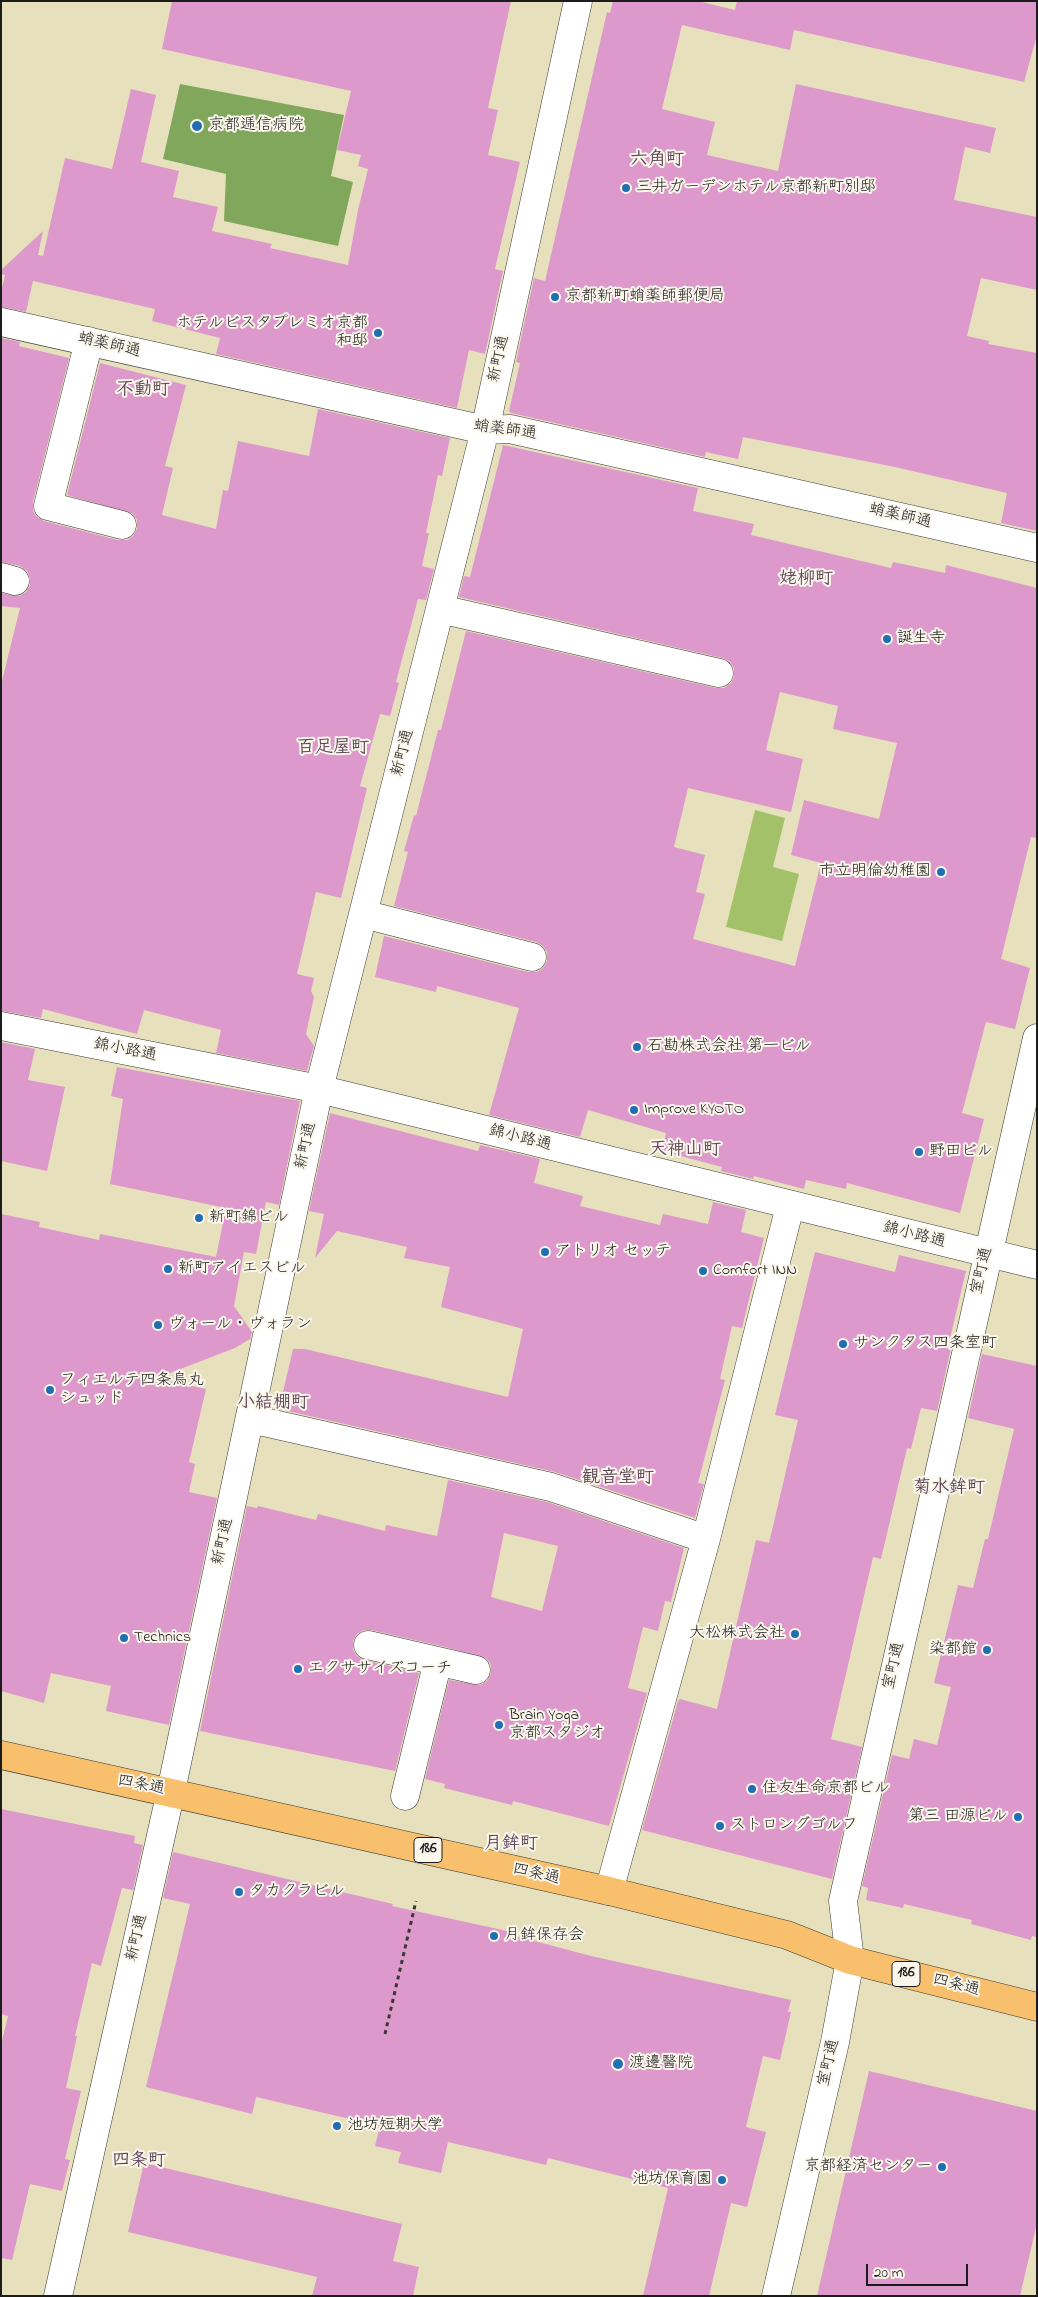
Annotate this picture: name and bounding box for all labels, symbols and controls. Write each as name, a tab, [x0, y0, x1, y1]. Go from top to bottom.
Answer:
place label: 京都逓信病院	[208, 116, 304, 136]
marker: 京都逓信病院	[190, 119, 204, 133]
district label: 六角町	[630, 150, 684, 172]
place label: 三井ガーデンホテル京都新町別邸	[636, 178, 876, 198]
marker: 三井ガーデンホテル京都新町別邸	[620, 182, 632, 194]
place label: 京都新町蛸薬師郵便局	[565, 287, 725, 307]
marker: 京都新町蛸薬師郵便局	[549, 291, 561, 303]
place label: ホテルビスタプレミオ京都 和邸	[176, 314, 368, 352]
marker: ホテルビスタプレミオ京都 和邸	[372, 327, 384, 339]
street label: 蛸薬師通	[76, 329, 142, 363]
street label: 新町通	[486, 334, 514, 384]
district label: 不動町	[116, 380, 170, 402]
street label: 蛸薬師通	[472, 417, 538, 445]
street label: 蛸薬師通	[867, 500, 933, 534]
district label: 姥柳町	[779, 569, 833, 591]
place label: 誕生寺	[897, 629, 945, 649]
marker: 誕生寺	[881, 633, 893, 645]
street label: 新町通	[389, 727, 419, 779]
district label: 百足屋町	[297, 738, 369, 760]
place label: 市立明倫幼稚園	[819, 862, 931, 882]
marker: 市立明倫幼稚園	[935, 866, 947, 878]
street label: 錦小路通	[92, 1035, 158, 1067]
place label: 石勘株式会社 第一ビル	[647, 1037, 811, 1057]
marker: 石勘株式会社 第一ビル	[631, 1041, 643, 1053]
place label: Improve KYOTO	[644, 1100, 744, 1120]
marker: Improve KYOTO	[628, 1104, 640, 1116]
street label: 新町通	[293, 1121, 321, 1171]
street label: 錦小路通	[487, 1122, 553, 1156]
district label: 天神山町	[649, 1140, 721, 1162]
place label: 野田ビル	[929, 1142, 993, 1162]
marker: 野田ビル	[913, 1146, 925, 1158]
place label: 新町錦ビル	[209, 1208, 289, 1228]
marker: 新町錦ビル	[193, 1212, 205, 1224]
street label: 錦小路通	[881, 1219, 947, 1253]
place label: アトリオ セッテ	[555, 1242, 671, 1262]
street label: 室町通	[968, 1245, 998, 1297]
marker: アトリオ セッテ	[539, 1246, 551, 1258]
place label: 新町アイエスビル	[178, 1259, 306, 1279]
place label: Comfort INN	[713, 1261, 797, 1281]
marker: 新町アイエスビル	[162, 1263, 174, 1275]
marker: Comfort INN	[697, 1265, 709, 1277]
place label: ヴォール・ヴォラン	[168, 1315, 312, 1335]
marker: ヴォール・ヴォラン	[152, 1319, 164, 1331]
place label: サンクタス四条室町	[853, 1334, 997, 1354]
marker: サンクタス四条室町	[837, 1338, 849, 1350]
place label: フィエルテ四条烏丸 シュッド	[60, 1371, 204, 1409]
marker: フィエルテ四条烏丸 シュッド	[44, 1384, 56, 1396]
district label: 小結棚町	[237, 1393, 309, 1415]
district label: 観音堂町	[582, 1468, 654, 1490]
district label: 菊水鉾町	[913, 1478, 985, 1500]
street label: 新町通	[210, 1517, 238, 1567]
place label: 大松株式会社	[689, 1624, 785, 1644]
place label: Technics	[134, 1628, 191, 1648]
marker: 大松株式会社	[789, 1628, 801, 1640]
marker: Technics	[118, 1632, 130, 1644]
street label: 室町通	[880, 1640, 910, 1692]
place label: 染都館	[929, 1640, 977, 1660]
marker: 染都館	[981, 1644, 993, 1656]
place label: エクササイズコーチ	[308, 1659, 452, 1679]
marker: エクササイズコーチ	[292, 1663, 304, 1675]
place label: Brain Yoga 京都スタジオ	[509, 1706, 605, 1744]
marker: Brain Yoga 京都スタジオ	[493, 1719, 505, 1731]
street label: 四条通	[116, 1772, 166, 1800]
place label: 住友生命京都ビル	[762, 1779, 890, 1799]
marker: 住友生命京都ビル	[746, 1783, 758, 1795]
place label: 第三 田源ビル	[908, 1807, 1008, 1827]
marker: 第三 田源ビル	[1012, 1811, 1024, 1823]
place label: ストロングゴルフ	[730, 1816, 858, 1836]
marker: ストロングゴルフ	[714, 1820, 726, 1832]
district label: 月鉾町	[484, 1834, 538, 1856]
road number: 186	[414, 1838, 442, 1862]
street label: 四条通	[510, 1860, 562, 1890]
place label: タカクラビル	[249, 1882, 345, 1902]
marker: タカクラビル	[233, 1886, 245, 1898]
street label: 新町通	[123, 1912, 153, 1964]
place label: 月鉾保存会	[504, 1926, 584, 1946]
marker: 月鉾保存会	[488, 1930, 500, 1942]
road number: 186	[892, 1962, 920, 1986]
street label: 四条通	[930, 1971, 982, 2001]
street label: 室町通	[815, 2037, 845, 2089]
place label: 渡邊醫院	[629, 2054, 693, 2074]
marker: 渡邊醫院	[611, 2057, 625, 2071]
place label: 池坊短期大学	[347, 2116, 443, 2136]
marker: 池坊短期大学	[331, 2120, 343, 2132]
district label: 四条町	[112, 2151, 166, 2173]
place label: 京都経済センター	[804, 2157, 932, 2177]
marker: 京都経済センター	[936, 2161, 948, 2173]
place label: 池坊保育園	[632, 2170, 712, 2190]
marker: 池坊保育園	[716, 2174, 728, 2186]
scale bar	[868, 2254, 970, 2286]
text: 20 m	[874, 2262, 903, 2284]

